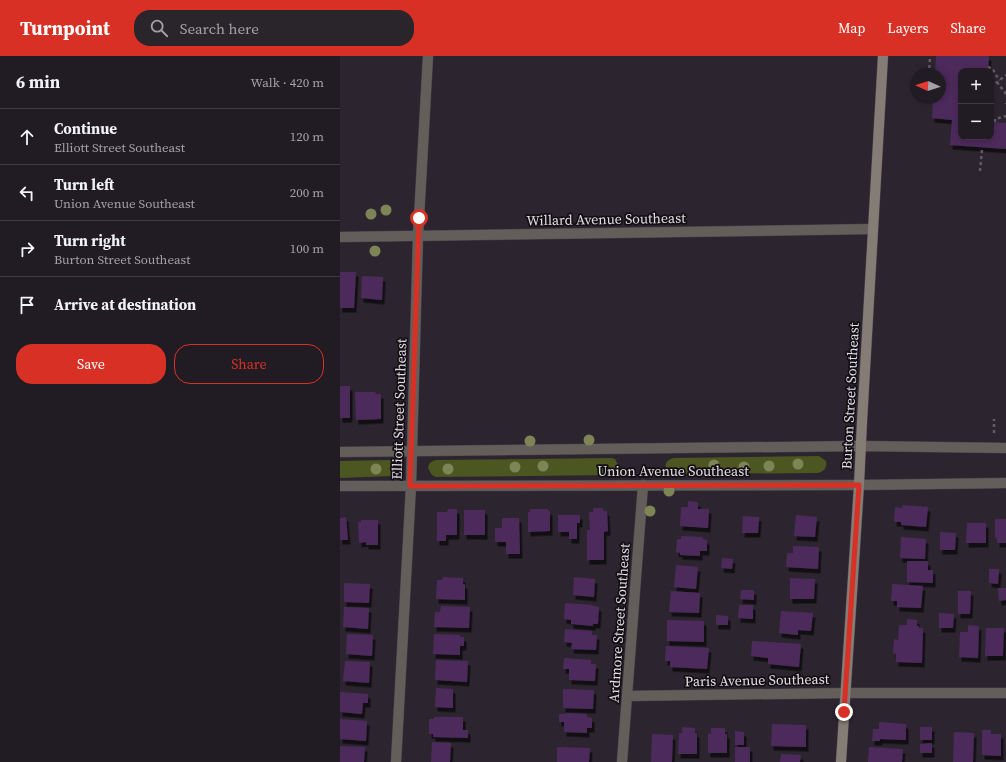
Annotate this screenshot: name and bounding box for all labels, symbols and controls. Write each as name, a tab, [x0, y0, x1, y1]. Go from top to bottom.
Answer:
search box	[134, 10, 414, 46]
text: Turnpoint	[20, 15, 110, 41]
icon: search	[148, 17, 170, 39]
text: Search here	[180, 18, 259, 39]
text: Map	[838, 18, 865, 38]
text: Layers	[887, 18, 929, 38]
text: Share	[951, 18, 986, 38]
north arrow	[910, 68, 946, 104]
map controls	[958, 68, 994, 140]
button: +	[958, 68, 994, 104]
text: 6 min	[16, 70, 60, 94]
text: Walk · 420 m	[251, 74, 324, 91]
button: −	[958, 104, 994, 140]
text: Continue	[54, 118, 117, 139]
icon: ahead	[16, 126, 38, 148]
text: 120 m	[290, 128, 324, 145]
text: Elliott Street Southeast	[54, 139, 185, 156]
text: Turn left	[54, 174, 114, 195]
icon: left	[16, 182, 38, 204]
text: 200 m	[290, 184, 324, 201]
text: Union Avenue Southeast	[54, 195, 195, 212]
street label: Willard Avenue Southeast	[526, 208, 686, 230]
route start	[410, 209, 428, 227]
text: Turn right	[54, 230, 126, 251]
icon: right	[16, 238, 38, 260]
text: 100 m	[290, 240, 324, 257]
text: Burton Street Southeast	[54, 251, 190, 268]
icon: arrive	[16, 294, 38, 316]
text: Arrive at destination	[54, 294, 196, 315]
street label: Burton Street Southeast	[836, 322, 864, 470]
street label: Elliott Street Southeast	[387, 338, 411, 480]
button: Save	[16, 344, 166, 384]
button: Share	[174, 344, 324, 384]
street label: Union Avenue Southeast	[597, 461, 749, 481]
street label: Ardmore Street Southeast	[603, 542, 635, 703]
street label: Paris Avenue Southeast	[685, 669, 830, 691]
route end	[835, 703, 853, 721]

